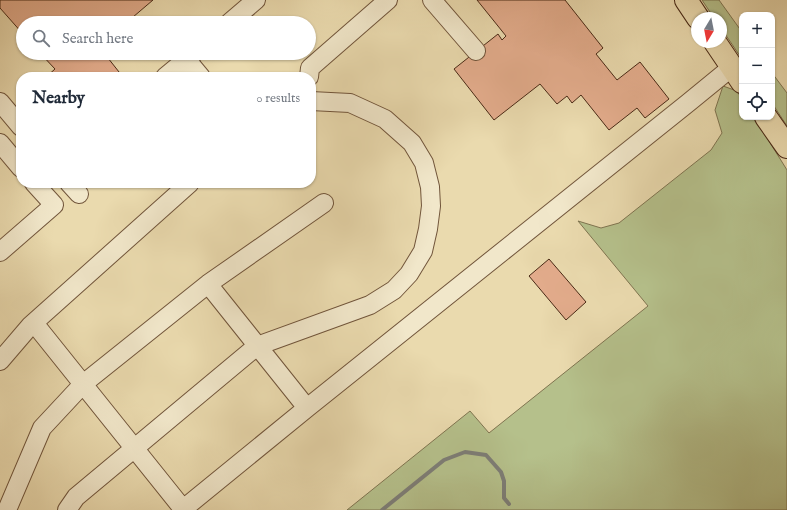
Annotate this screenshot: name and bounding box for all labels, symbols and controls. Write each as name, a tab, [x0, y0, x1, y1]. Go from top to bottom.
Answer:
north arrow	[691, 12, 727, 48]
map controls	[739, 12, 775, 120]
button: +	[739, 12, 775, 48]
search box	[16, 16, 316, 60]
icon: search	[30, 27, 52, 49]
text: Search here	[62, 29, 133, 48]
button: −	[739, 48, 775, 84]
button: locate	[739, 84, 775, 120]
text: Nearby	[32, 88, 85, 109]
text: 0 results	[256, 90, 300, 107]

